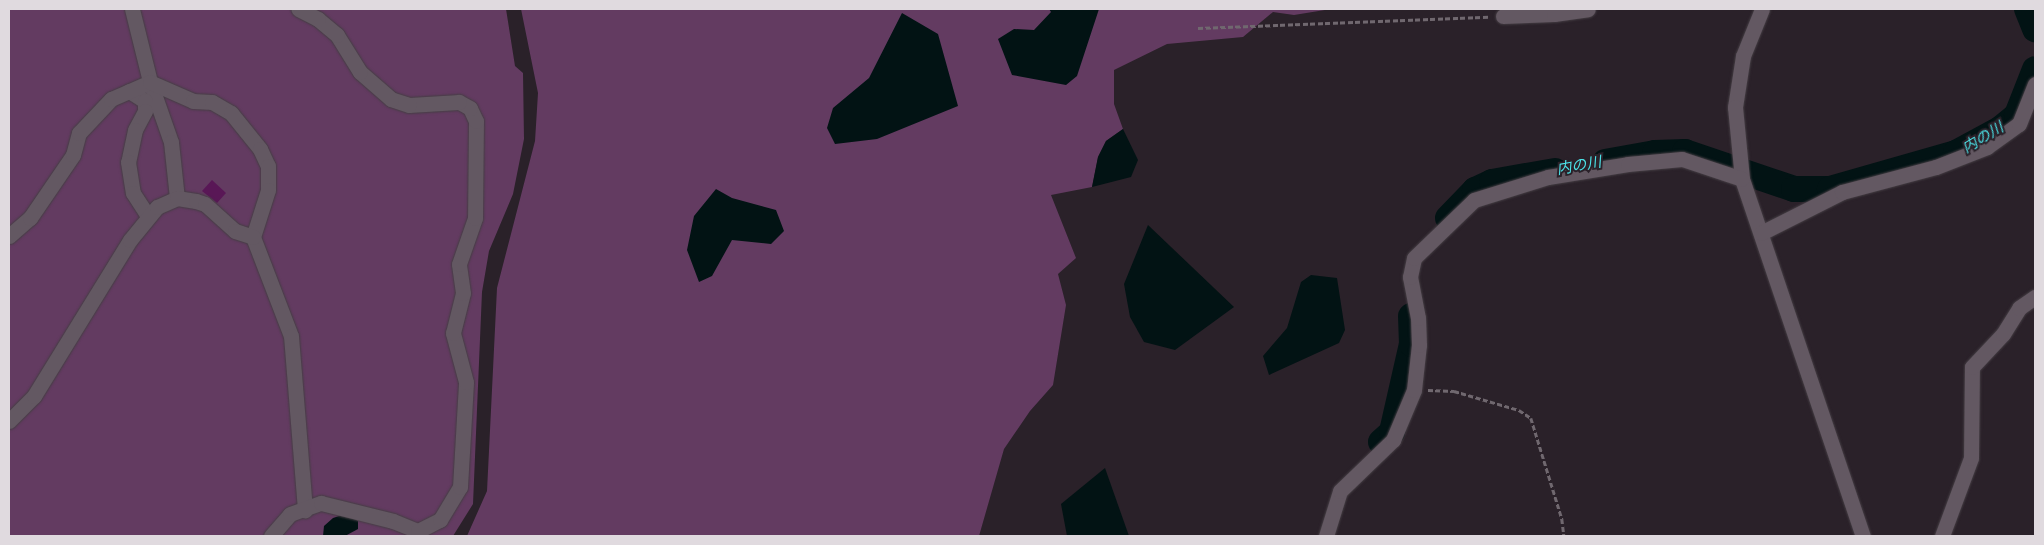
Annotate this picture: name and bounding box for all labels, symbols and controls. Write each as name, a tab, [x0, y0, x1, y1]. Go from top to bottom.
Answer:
water label: 内の川	[1959, 119, 2007, 157]
water label: 内の川	[1555, 153, 1603, 179]

